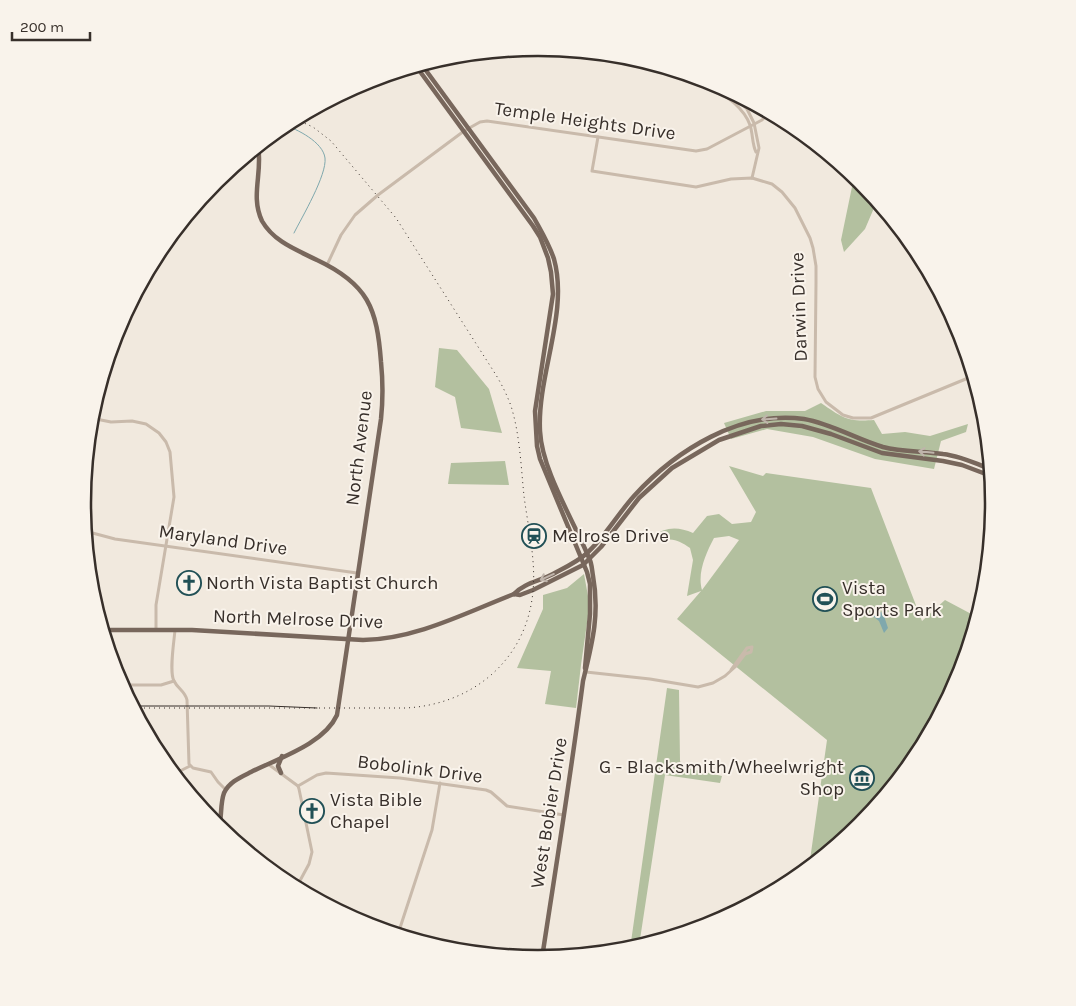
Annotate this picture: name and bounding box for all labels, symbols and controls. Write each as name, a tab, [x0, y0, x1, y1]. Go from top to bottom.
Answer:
scale bar	[12, 10, 90, 42]
text: 200 m	[20, 18, 64, 36]
street label: Temple Heights Drive	[493, 97, 677, 145]
street label: Darwin Drive	[786, 252, 812, 362]
street label: North Avenue	[341, 389, 377, 507]
one-way arrow	[761, 414, 777, 424]
one-way arrow	[919, 448, 935, 457]
street label: Maryland Drive	[157, 520, 289, 560]
station icon: Melrose Drive	[521, 523, 547, 549]
place label: Melrose Drive	[552, 525, 669, 547]
church icon: North Vista Baptist Church	[176, 570, 202, 596]
place label: North Vista Baptist Church	[206, 572, 438, 594]
one-way arrow	[540, 572, 555, 582]
place label: Vista Sports Park	[842, 577, 942, 621]
sports icon: Vista Sports Park	[812, 586, 838, 612]
street label: North Melrose Drive	[212, 605, 384, 633]
street label: West Bobier Drive	[526, 736, 572, 890]
street label: Bobolink Drive	[356, 750, 484, 788]
place label: G - Blacksmith/Wheelwright Shop	[599, 756, 844, 800]
museum icon: G - Blacksmith/Wheelwright Shop	[849, 765, 875, 791]
place label: Vista Bible Chapel	[330, 789, 422, 833]
church icon: Vista Bible Chapel	[299, 798, 325, 824]

